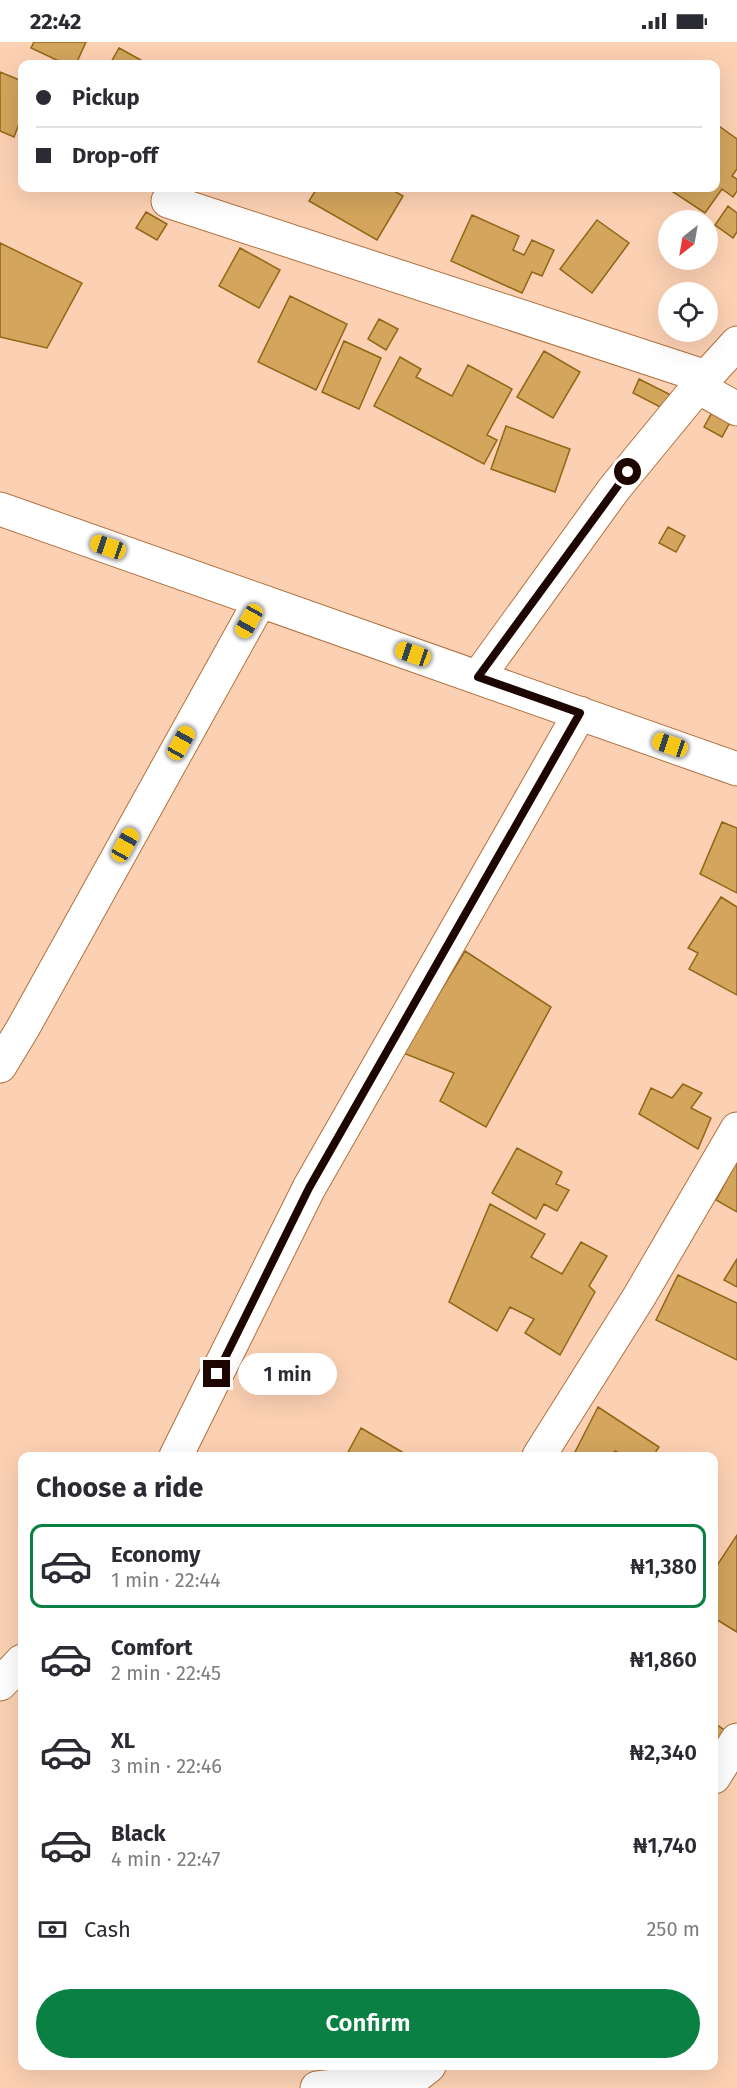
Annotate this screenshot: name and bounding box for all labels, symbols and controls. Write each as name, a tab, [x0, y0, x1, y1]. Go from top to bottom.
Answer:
text: 22:42	[30, 8, 81, 35]
text: Pickup	[72, 84, 140, 111]
text: Drop-off	[72, 142, 158, 169]
north arrow	[658, 210, 718, 270]
map controls	[658, 210, 718, 342]
button: locate	[658, 282, 718, 342]
route start	[614, 458, 641, 485]
car	[88, 533, 128, 561]
car	[232, 601, 266, 641]
car	[393, 640, 433, 668]
car	[164, 723, 198, 763]
car	[650, 731, 690, 759]
car	[108, 825, 142, 865]
callout: 1 min	[238, 1353, 337, 1395]
route end	[203, 1360, 230, 1387]
text: 1 min	[263, 1362, 312, 1386]
text: Choose a ride	[36, 1472, 203, 1504]
icon: car	[39, 1539, 93, 1593]
text: Economy	[111, 1541, 200, 1568]
text: ₦1,380	[630, 1553, 697, 1580]
text: 1 min · 22:44	[111, 1568, 221, 1592]
icon: car	[39, 1632, 93, 1686]
text: Comfort	[111, 1634, 192, 1661]
text: ₦1,860	[630, 1646, 697, 1673]
text: 2 min · 22:45	[111, 1661, 221, 1685]
icon: car	[39, 1725, 93, 1779]
text: XL	[111, 1727, 135, 1754]
text: ₦2,340	[629, 1739, 697, 1766]
text: 3 min · 22:46	[111, 1754, 222, 1778]
icon: car	[39, 1818, 93, 1872]
text: Black	[111, 1820, 166, 1847]
text: ₦1,740	[633, 1832, 697, 1859]
text: 4 min · 22:47	[111, 1847, 220, 1871]
icon: cash	[36, 1913, 69, 1946]
text: Cash	[84, 1916, 131, 1943]
text: 250 m	[646, 1917, 700, 1941]
button: Confirm	[36, 1989, 700, 2058]

